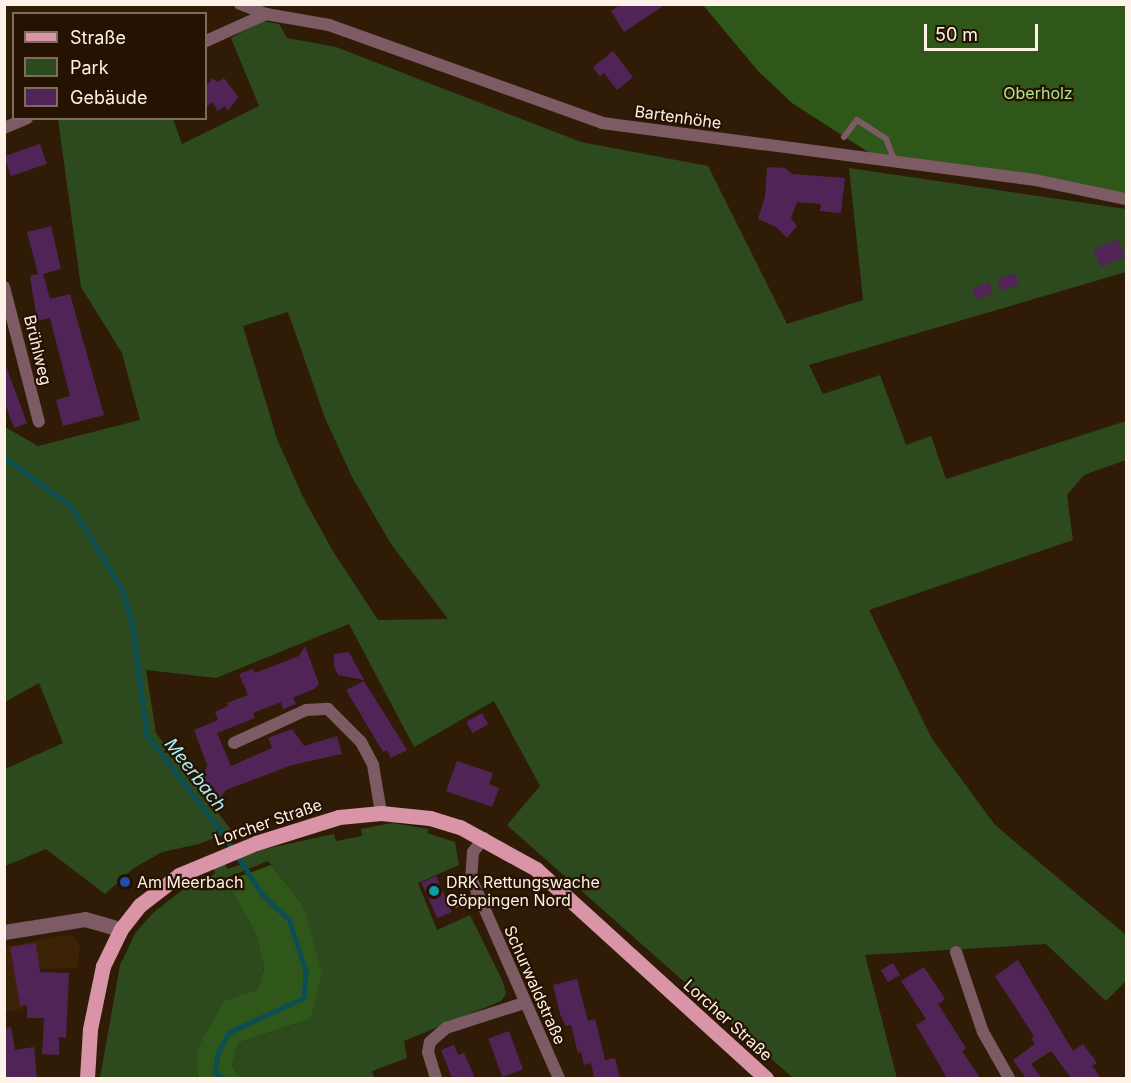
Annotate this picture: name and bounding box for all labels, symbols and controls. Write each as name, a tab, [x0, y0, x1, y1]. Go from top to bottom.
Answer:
legend	[12, 12, 207, 120]
scale bar	[927, 12, 1041, 50]
text: 50 m	[935, 24, 978, 45]
text: Straße	[70, 27, 126, 48]
text: Park	[70, 57, 109, 78]
park label: Oberholz	[1003, 83, 1073, 103]
text: Gebäude	[70, 87, 147, 108]
street label: Bartenhöhe	[633, 101, 723, 133]
street label: Brühlweg	[20, 313, 56, 387]
water label: Meerbach	[160, 734, 230, 816]
street label: Lorcher Straße	[212, 795, 324, 849]
place label: Am Meerbach	[137, 872, 243, 892]
place label: DRK Rettungswache Göppingen Nord	[446, 872, 600, 910]
marker: Am Meerbach	[118, 875, 132, 889]
marker: DRK Rettungswache Göppingen Nord	[427, 884, 441, 898]
street label: Schurwaldstraße	[500, 923, 570, 1047]
street label: Lorcher Straße	[680, 975, 776, 1065]

